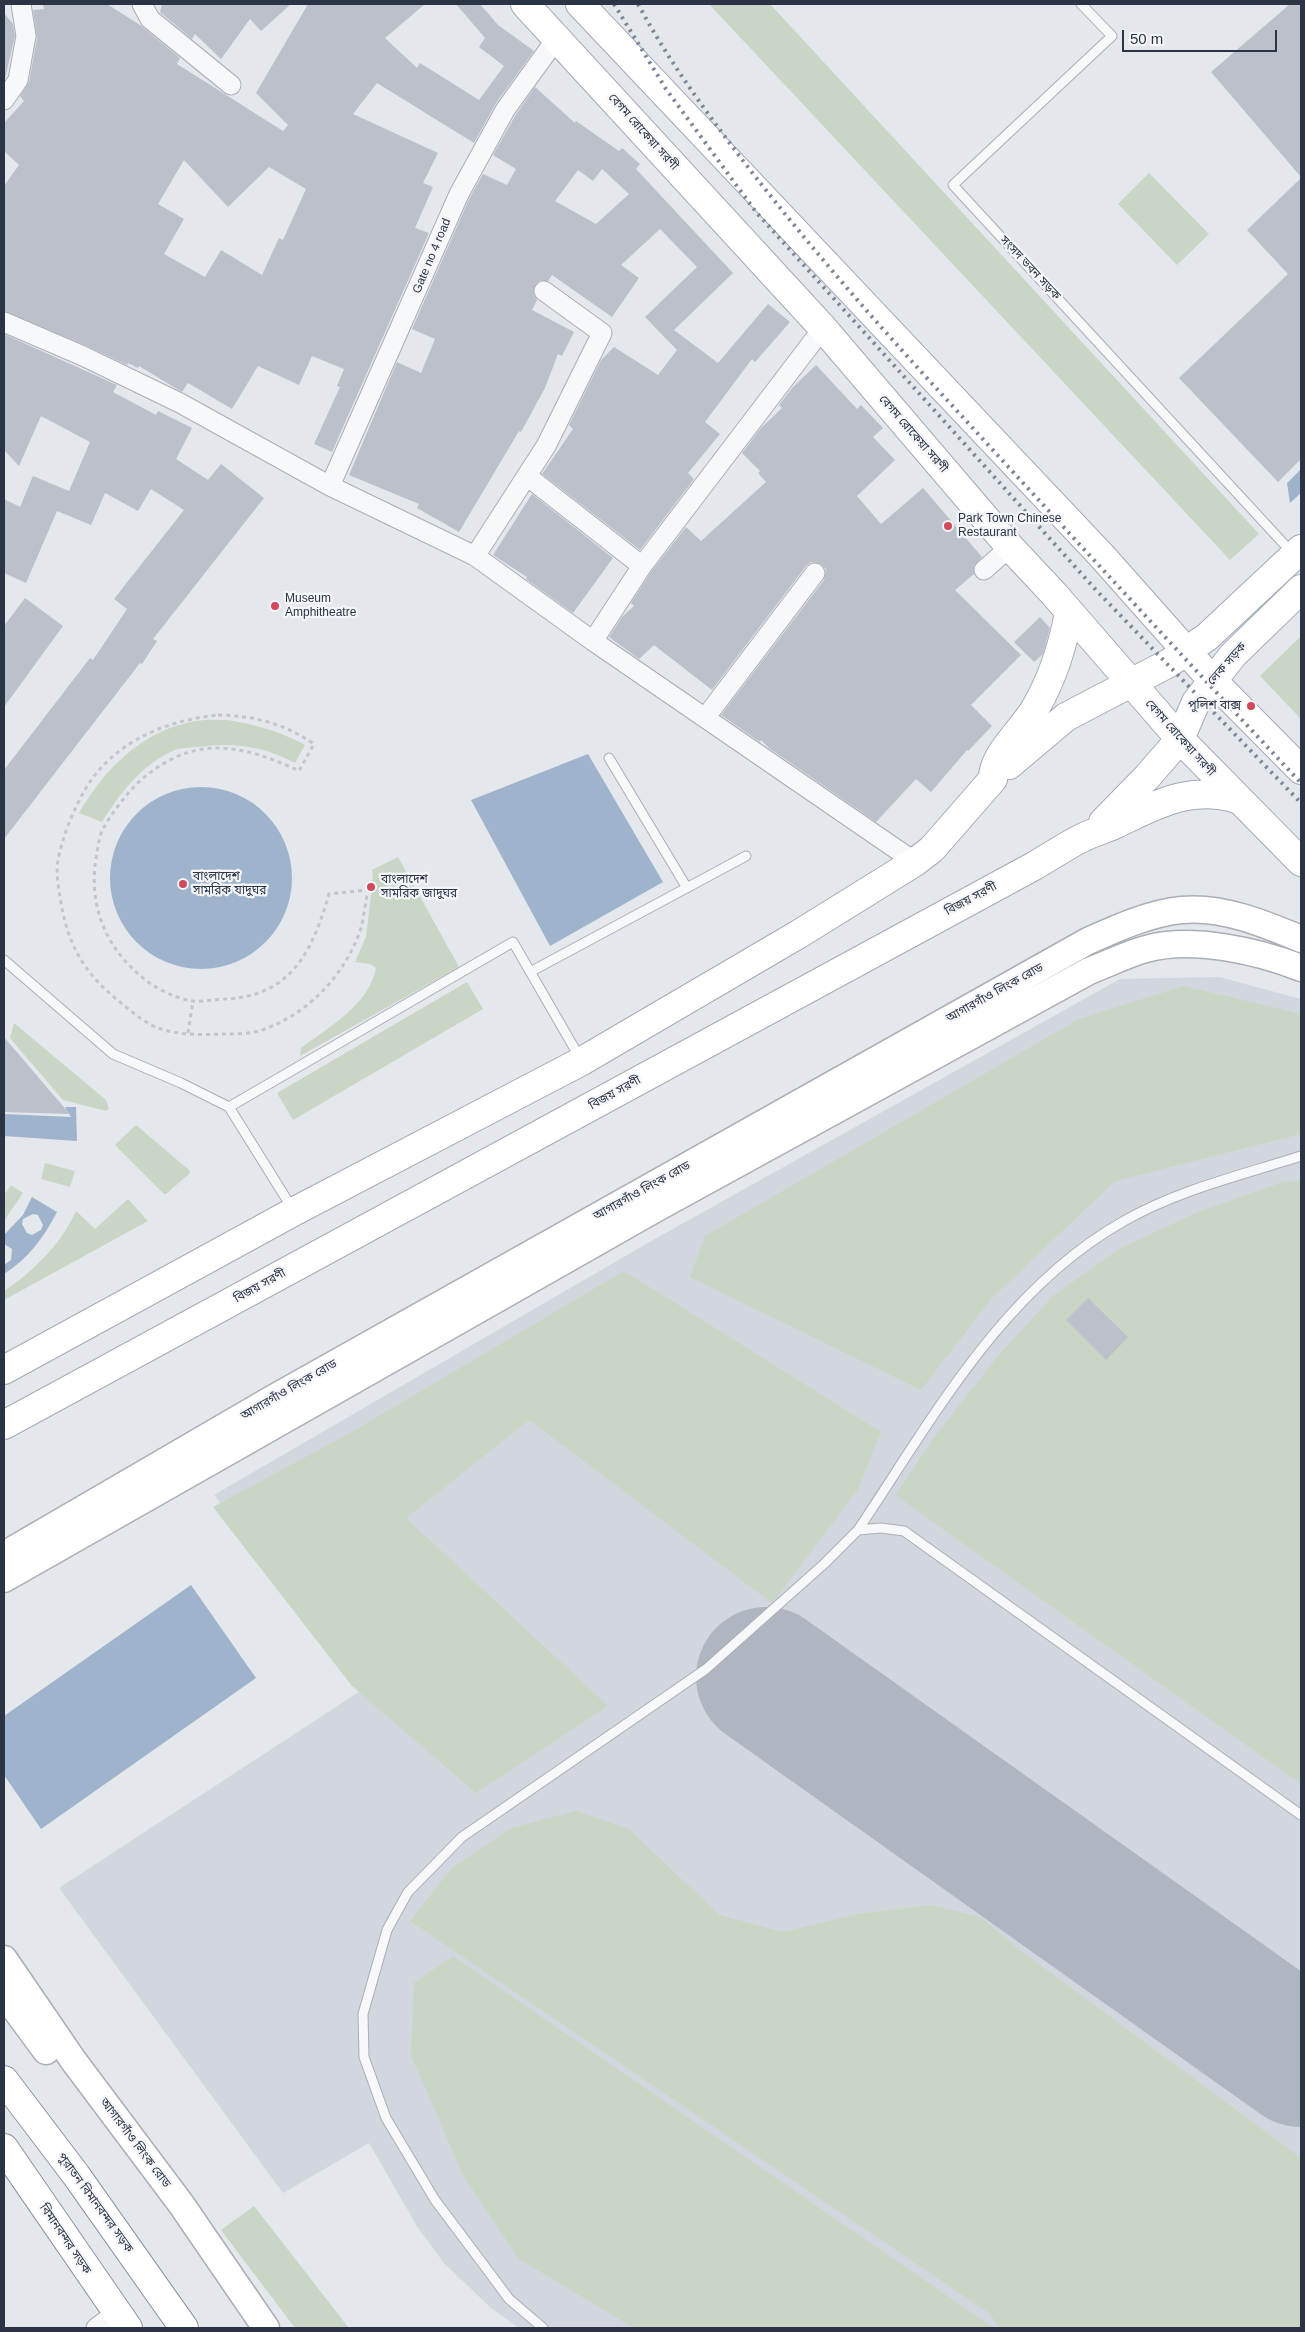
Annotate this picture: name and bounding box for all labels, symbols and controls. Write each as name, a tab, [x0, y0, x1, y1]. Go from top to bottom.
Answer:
scale bar	[1125, 20, 1280, 52]
text: 50 m	[1130, 30, 1163, 47]
street label: বেগম রোকেয়া সরণী	[605, 91, 681, 173]
street label: Gate no 4 road	[410, 216, 454, 296]
street label: সংসদ ভবন সড়ক	[997, 233, 1063, 303]
street label: বেগম রোকেয়া সরণী	[875, 392, 951, 476]
place label: Park Town Chinese Restaurant	[958, 512, 1061, 540]
marker: Park Town Chinese Restaurant	[942, 520, 954, 532]
place label: Museum Amphitheatre	[285, 592, 356, 620]
marker: Museum Amphitheatre	[269, 600, 281, 612]
street label: লেক সড়ক	[1205, 640, 1249, 688]
street label: বেগম রোকেয়া সরণী	[1142, 697, 1218, 779]
place label: পুলিশ বাক্স	[1188, 699, 1241, 713]
marker: পুলিশ বাক্স	[1245, 700, 1257, 712]
place label: বাংলাদেশ সামরিক যাদুঘর	[193, 870, 266, 898]
place label: বাংলাদেশ সামরিক জাদুঘর	[381, 873, 457, 901]
marker: বাংলাদেশ সামরিক যাদুঘর	[177, 878, 189, 890]
street label: বিজয় সরণী	[943, 879, 999, 919]
marker: বাংলাদেশ সামরিক জাদুঘর	[365, 881, 377, 893]
street label: আগারগাঁও লিংক রোড	[944, 960, 1046, 1026]
street label: বিজয় সরণী	[587, 1073, 643, 1113]
street label: আগারগাঁও লিংক রোড	[591, 1158, 693, 1224]
street label: বিজয় সরণী	[232, 1266, 288, 1306]
street label: আগারগাঁও লিংক রোড	[238, 1357, 340, 1423]
street label: আগারগাঁও লিংক রোড	[97, 2095, 173, 2191]
street label: পুরাতন বিমানবন্দর সড়ক	[54, 2150, 136, 2256]
street label: বিমানবন্দর সড়ক	[36, 2201, 94, 2277]

